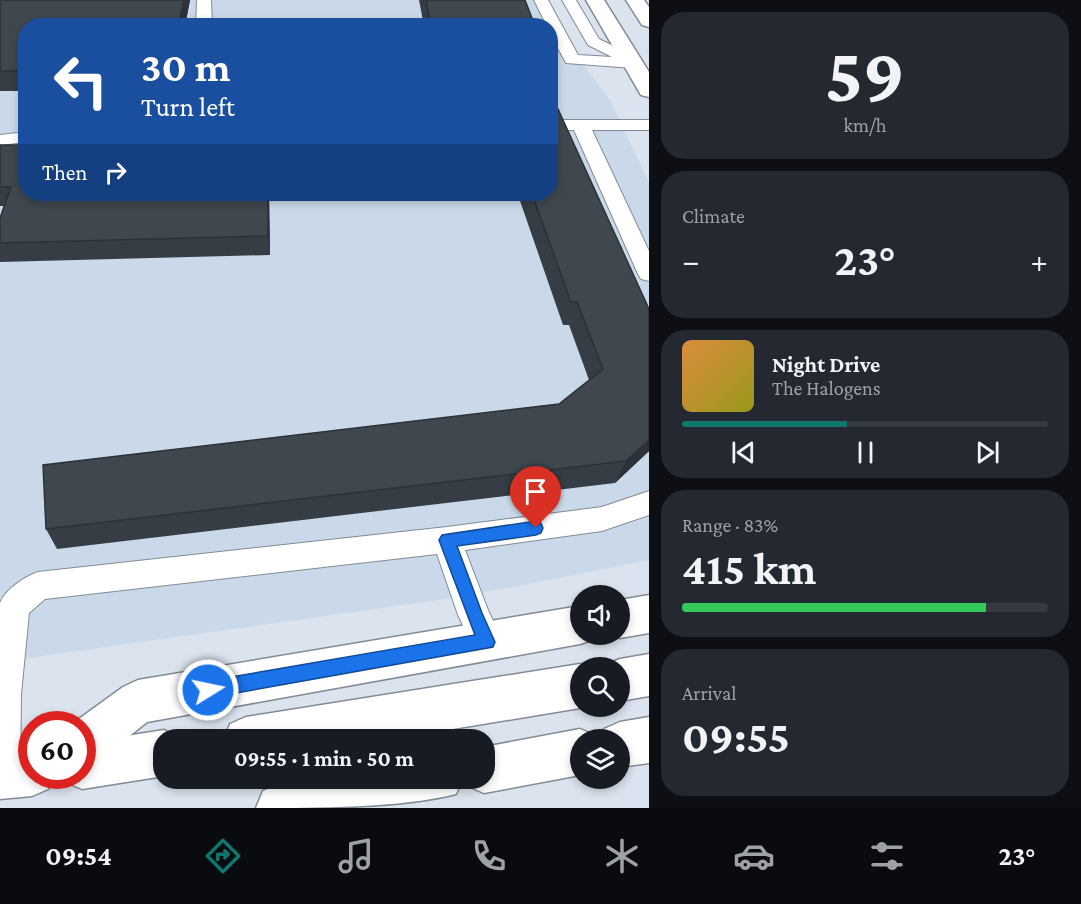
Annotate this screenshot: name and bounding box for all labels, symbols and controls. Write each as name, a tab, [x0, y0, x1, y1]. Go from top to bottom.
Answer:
text: 59	[825, 31, 905, 118]
icon: left	[42, 42, 120, 120]
text: 30 m	[141, 43, 231, 90]
text: Turn left	[141, 92, 235, 122]
text: km/h	[843, 114, 887, 136]
icon: right	[99, 156, 132, 189]
text: Then	[42, 160, 87, 185]
text: Climate	[682, 205, 745, 227]
text: 23°	[834, 235, 896, 285]
text: −	[682, 242, 699, 279]
text: +	[1031, 242, 1048, 279]
text: Night Drive	[772, 352, 880, 377]
text: The Halogens	[772, 377, 881, 399]
icon: previous	[727, 436, 760, 469]
icon: pause	[849, 436, 882, 469]
icon: next	[971, 436, 1004, 469]
pin	[510, 466, 561, 528]
icon: arrive	[519, 475, 552, 508]
text: Range · 83%	[682, 514, 778, 536]
text: 415 km	[682, 544, 816, 594]
map controls	[570, 585, 630, 789]
button: sound	[570, 585, 630, 645]
button: search	[570, 657, 630, 717]
position arrow	[176, 658, 240, 722]
text: Arrival	[682, 682, 736, 704]
speed limit sign: 60	[18, 711, 96, 789]
text: 09:55	[682, 712, 790, 762]
button: layers	[570, 729, 630, 789]
text: 09:55 · 1 min · 50 m	[234, 746, 414, 771]
icon: directions	[202, 835, 244, 877]
icon: music	[335, 835, 377, 877]
icon: phone	[468, 835, 510, 877]
icon: climate	[601, 835, 643, 877]
icon: car	[733, 835, 775, 877]
icon: filters	[866, 835, 908, 877]
text: 09:54	[45, 841, 112, 871]
text: 23°	[999, 841, 1036, 871]

